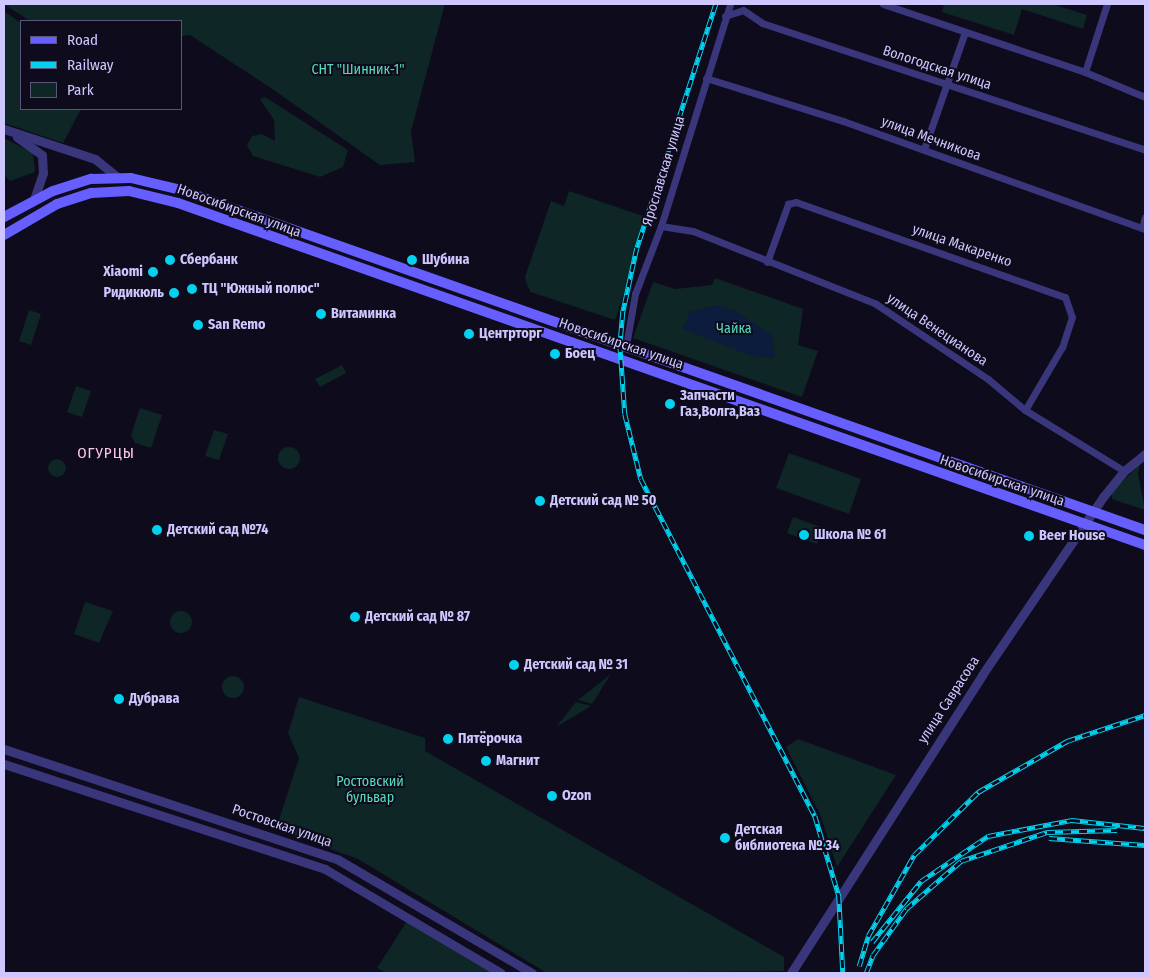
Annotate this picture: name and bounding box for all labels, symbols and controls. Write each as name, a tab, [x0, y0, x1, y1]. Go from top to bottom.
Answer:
legend	[20, 20, 182, 110]
text: Road	[67, 31, 98, 49]
street label: Вологодская улица	[881, 43, 993, 93]
text: Railway	[67, 56, 114, 74]
park label: СНТ "Шинник-1"	[311, 62, 405, 78]
text: Park	[67, 81, 94, 99]
street label: улица Мечникова	[879, 113, 983, 165]
street label: Ярославская улица	[639, 114, 689, 228]
street label: Новосибирская улица	[175, 181, 303, 241]
street label: улица Макаренко	[910, 221, 1014, 271]
place label: Сбербанк	[180, 252, 238, 268]
place label: Шубина	[422, 252, 469, 268]
marker: Сбербанк	[164, 254, 176, 266]
marker: Шубина	[406, 254, 418, 266]
place label: Xiaomi	[103, 264, 143, 280]
marker: Xiaomi	[147, 266, 159, 278]
place label: ТЦ "Южный полюс"	[202, 281, 320, 297]
marker: ТЦ "Южный полюс"	[186, 283, 198, 295]
place label: Ридикюль	[104, 285, 164, 301]
marker: Ридикюль	[168, 287, 180, 299]
street label: улица Венецианова	[884, 290, 990, 370]
place label: Витаминка	[331, 306, 396, 322]
marker: Витаминка	[315, 308, 327, 320]
street label: Новосибирская улица	[557, 315, 685, 373]
place label: San Remo	[208, 317, 265, 333]
marker: San Remo	[192, 319, 204, 331]
park label: Чайка	[716, 321, 752, 337]
place label: Центрторг	[479, 326, 542, 342]
marker: Центрторг	[463, 328, 475, 340]
place label: Боец	[565, 346, 595, 362]
marker: Боец	[549, 348, 561, 360]
place label: Запчасти Газ,Волга,Ваз	[680, 388, 760, 421]
marker: Запчасти Газ,Волга,Ваз	[664, 398, 676, 410]
district label: ОГУРЦЫ	[76, 445, 136, 463]
street label: Новосибирская улица	[938, 452, 1066, 510]
place label: Детский сад № 50	[550, 493, 656, 509]
marker: Детский сад № 50	[534, 495, 546, 507]
place label: Детский сад №74	[167, 522, 268, 538]
marker: Детский сад №74	[151, 524, 163, 536]
place label: Школа № 61	[814, 527, 887, 543]
place label: Beer House	[1039, 528, 1105, 544]
marker: Школа № 61	[798, 529, 810, 541]
marker: Beer House	[1023, 530, 1035, 542]
place label: Детский сад № 87	[365, 609, 470, 625]
marker: Детский сад № 87	[349, 611, 361, 623]
street label: улица Саврасова	[915, 653, 983, 747]
place label: Детский сад № 31	[524, 657, 628, 673]
marker: Детский сад № 31	[508, 659, 520, 671]
place label: Дубрава	[129, 691, 179, 707]
marker: Дубрава	[113, 693, 125, 705]
place label: Пятёрочка	[458, 731, 522, 747]
marker: Пятёрочка	[442, 733, 454, 745]
place label: Магнит	[496, 753, 539, 769]
marker: Магнит	[480, 755, 492, 767]
park label: Ростовский бульвар	[336, 774, 404, 806]
place label: Ozon	[562, 788, 591, 804]
marker: Ozon	[546, 790, 558, 802]
street label: Ростовская улица	[230, 801, 334, 851]
place label: Детская библиотека № 34	[735, 822, 839, 854]
marker: Детская библиотека № 34	[719, 832, 731, 844]

